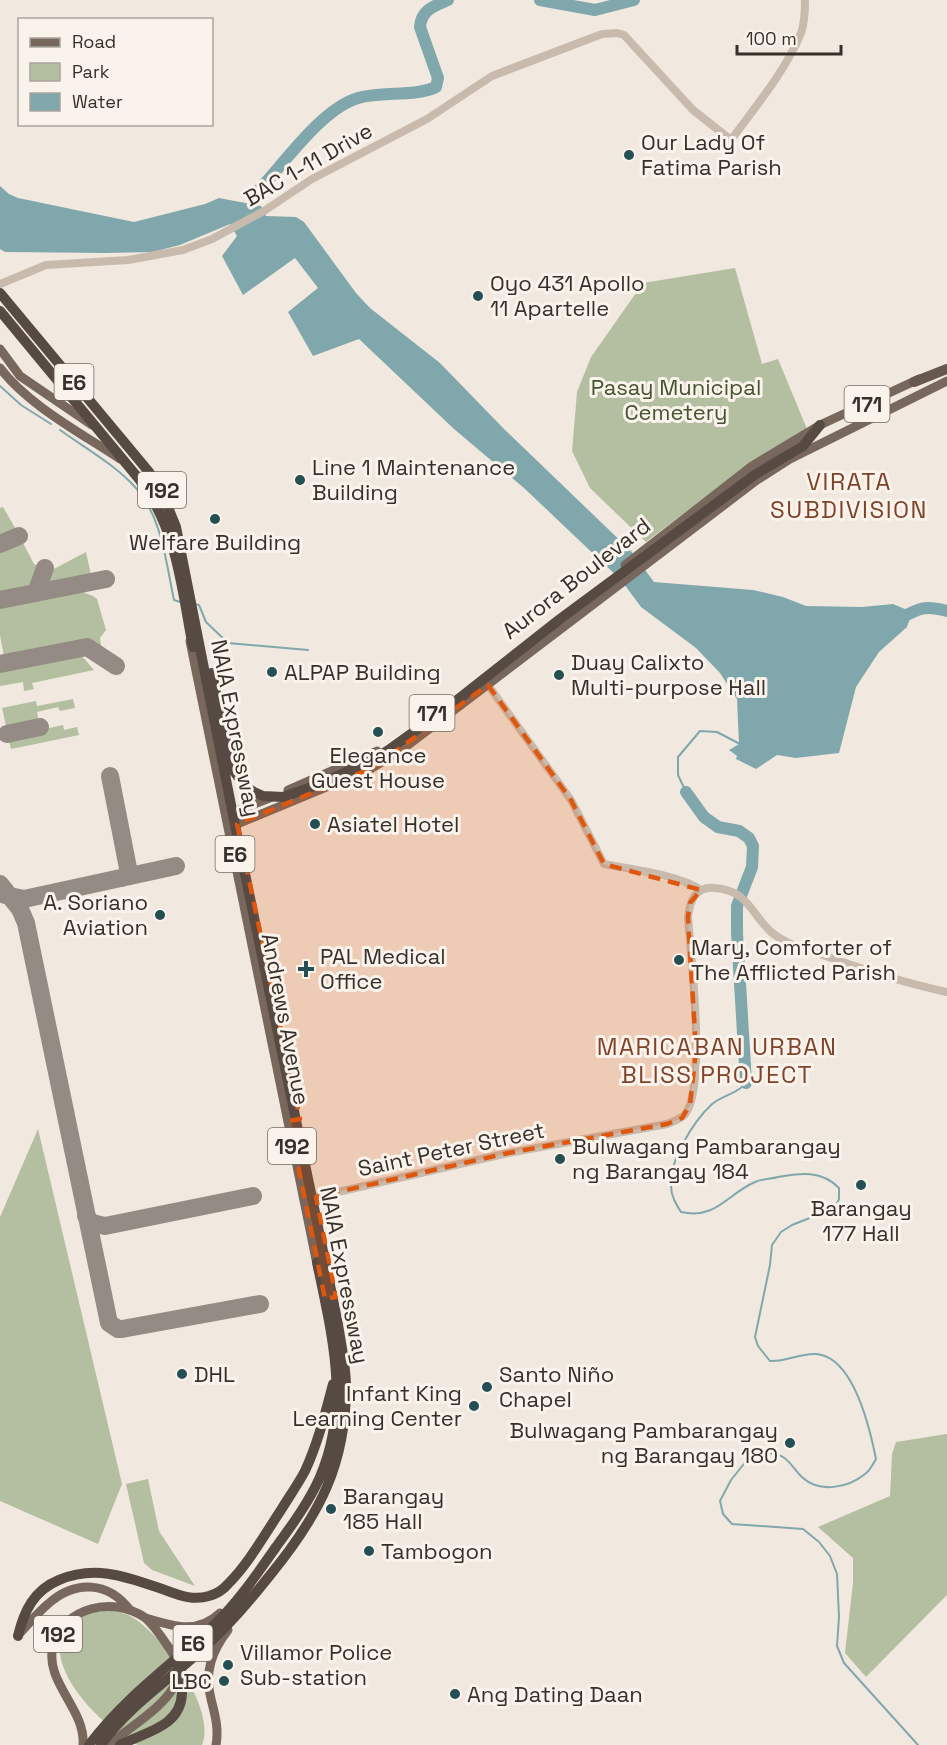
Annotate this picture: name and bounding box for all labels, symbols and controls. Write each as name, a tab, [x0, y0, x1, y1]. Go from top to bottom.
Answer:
legend	[18, 18, 213, 126]
scale bar	[737, 18, 840, 56]
text: 100 m	[746, 27, 797, 50]
text: Road	[72, 30, 116, 53]
text: Park	[72, 60, 110, 83]
text: Water	[72, 90, 123, 113]
street label: BAC 1-11 Drive	[239, 116, 377, 212]
place label: Our Lady Of Fatima Parish	[641, 128, 782, 181]
marker: Our Lady Of Fatima Parish	[622, 148, 636, 162]
place label: Oyo 431 Apollo 11 Apartelle	[490, 269, 645, 322]
marker: Oyo 431 Apollo 11 Apartelle	[471, 289, 485, 303]
road number: E6	[54, 364, 94, 400]
park label: Pasay Municipal Cemetery	[591, 373, 761, 426]
road number: 171	[844, 386, 890, 422]
place label: Line 1 Maintenance Building	[312, 453, 515, 506]
district label: VIRATA SUBDIVISION	[770, 466, 928, 525]
road number: 192	[138, 472, 186, 508]
marker: Line 1 Maintenance Building	[293, 473, 307, 487]
street label: Aurora Boulevard	[496, 511, 656, 645]
marker: Welfare Building	[208, 512, 222, 526]
place label: Welfare Building	[129, 528, 301, 556]
street label: NAIA Expressway	[205, 637, 267, 819]
place label: Duay Calixto Multi-purpose Hall	[571, 648, 766, 701]
place label: ALPAP Building	[284, 658, 441, 686]
marker: ALPAP Building	[265, 665, 279, 679]
marker: Duay Calixto Multi-purpose Hall	[552, 668, 566, 682]
road number: 171	[410, 695, 454, 731]
marker: Elegance Guest House	[371, 725, 385, 739]
place label: Elegance Guest House	[311, 741, 445, 794]
place label: Asiatel Hotel	[327, 810, 459, 838]
marker: Asiatel Hotel	[308, 817, 322, 831]
road number: E6	[216, 836, 254, 872]
place label: A. Soriano Aviation	[43, 888, 148, 941]
marker: A. Soriano Aviation	[153, 908, 167, 922]
street label: Andrews Avenue	[256, 931, 316, 1107]
place label: Mary, Comforter of The Afflicted Parish	[691, 933, 896, 986]
place label: PAL Medical Office	[320, 942, 446, 995]
marker: Mary, Comforter of The Afflicted Parish	[672, 953, 686, 967]
marker: PAL Medical Office	[297, 960, 315, 978]
district label: MARICABAN URBAN BLISS PROJECT	[597, 1031, 837, 1090]
street label: Saint Peter Street	[355, 1116, 547, 1182]
road number: 192	[268, 1128, 316, 1164]
place label: Bulwagang Pambarangay ng Barangay 184	[572, 1132, 841, 1185]
marker: Bulwagang Pambarangay ng Barangay 184	[553, 1152, 567, 1166]
marker: Barangay 177 Hall	[854, 1178, 868, 1192]
street label: NAIA Expressway	[314, 1184, 376, 1366]
place label: Barangay 177 Hall	[810, 1194, 912, 1247]
place label: DHL	[194, 1360, 235, 1388]
place label: Santo Niño Chapel	[499, 1360, 614, 1413]
marker: DHL	[175, 1367, 189, 1381]
place label: Infant King Learning Center	[293, 1379, 462, 1432]
marker: Santo Niño Chapel	[480, 1380, 494, 1394]
marker: Infant King Learning Center	[467, 1399, 481, 1413]
place label: Bulwagang Pambarangay ng Barangay 180	[509, 1416, 778, 1469]
marker: Bulwagang Pambarangay ng Barangay 180	[783, 1436, 797, 1450]
place label: Barangay 185 Hall	[343, 1482, 444, 1535]
marker: Barangay 185 Hall	[324, 1502, 338, 1516]
place label: Tambogon	[381, 1537, 493, 1565]
marker: Tambogon	[362, 1544, 376, 1558]
road number: 192	[34, 1616, 82, 1652]
road number: E6	[174, 1625, 212, 1661]
place label: Villamor Police Sub-station	[240, 1638, 392, 1691]
marker: Villamor Police Sub-station	[221, 1658, 235, 1672]
place label: LBC	[171, 1667, 212, 1695]
marker: LBC	[217, 1674, 231, 1688]
place label: Ang Dating Daan	[467, 1680, 643, 1708]
marker: Ang Dating Daan	[448, 1687, 462, 1701]

